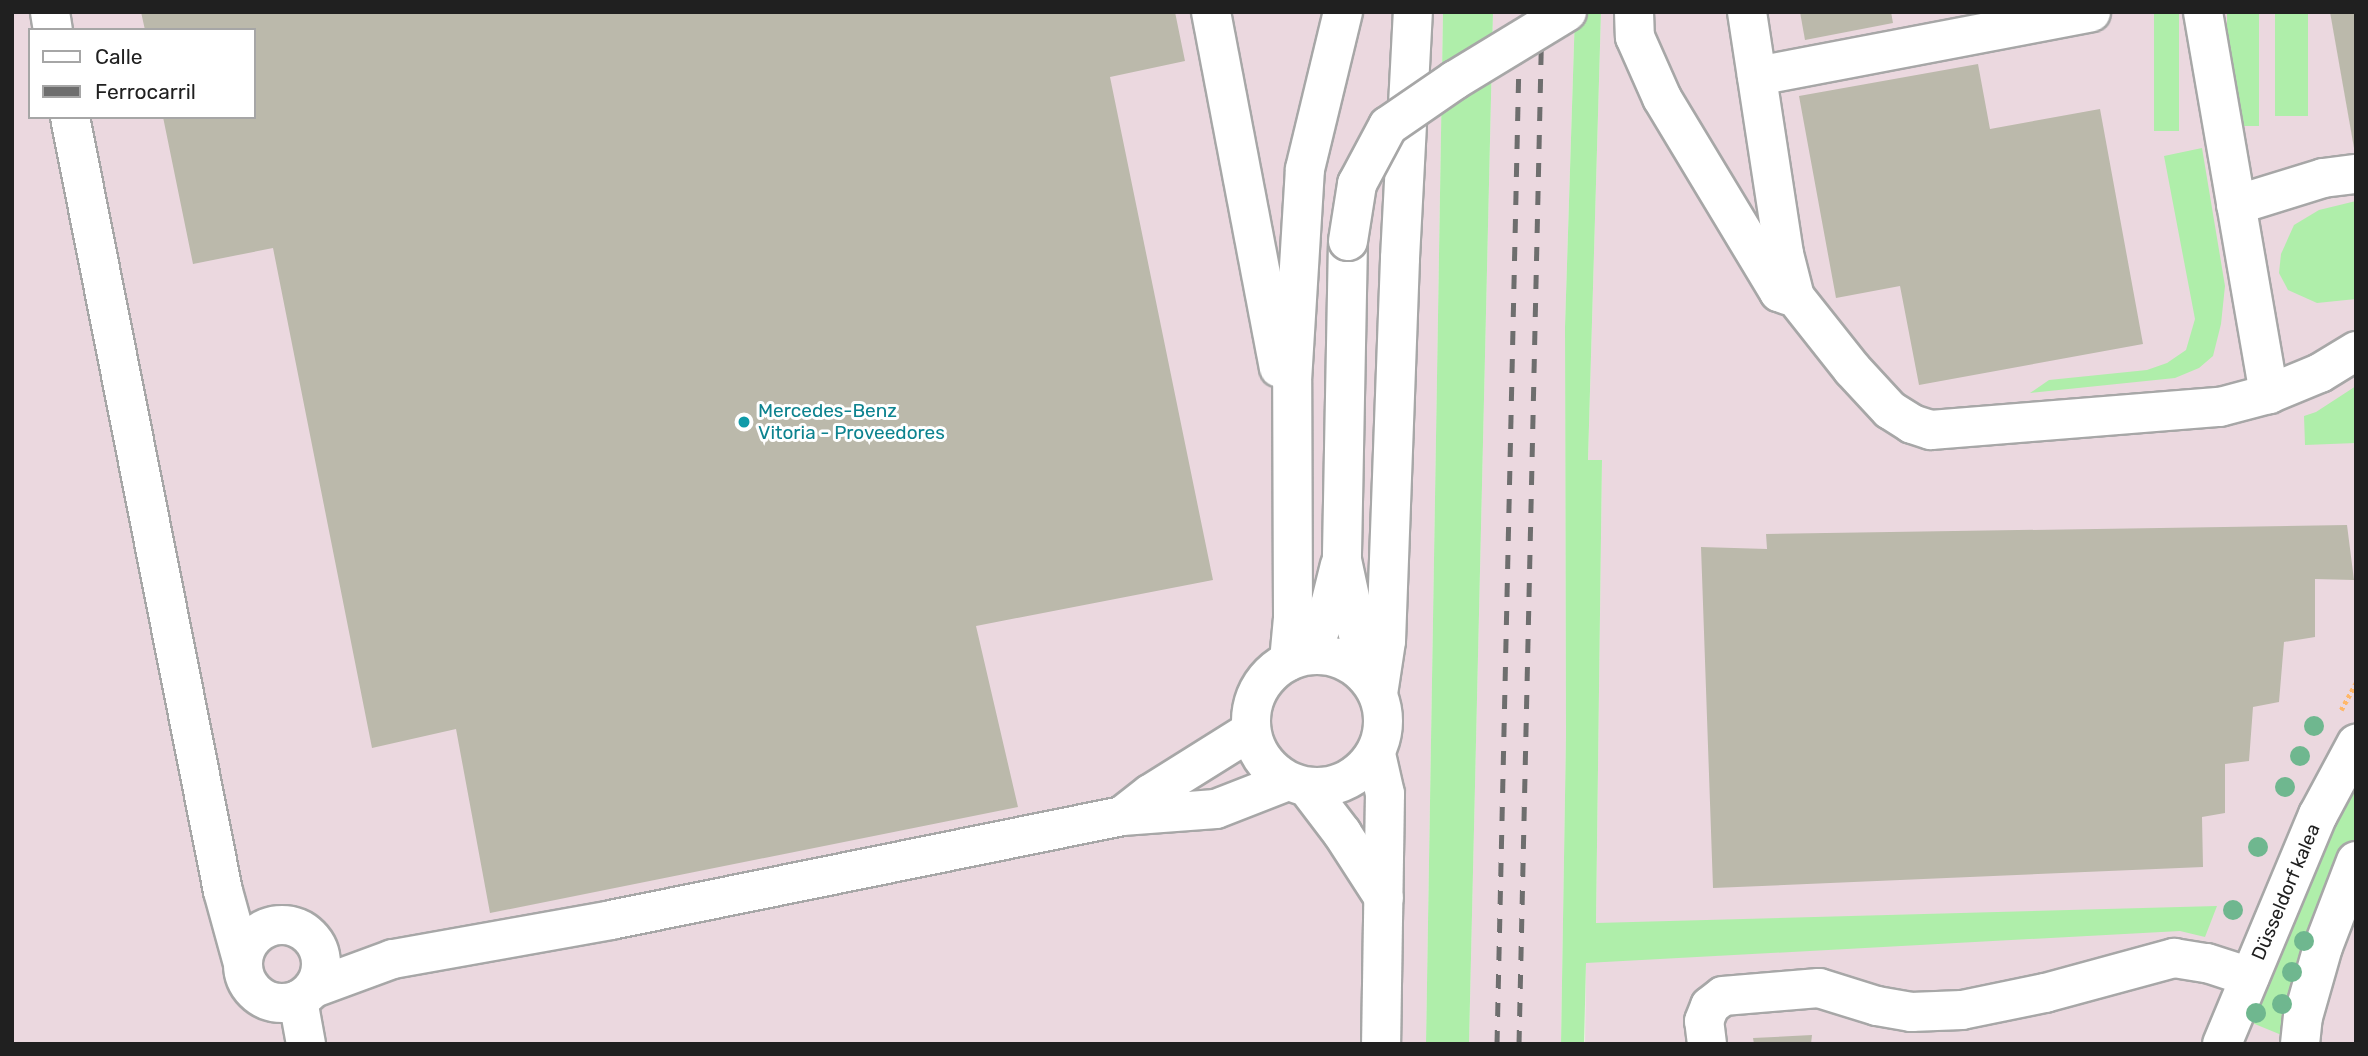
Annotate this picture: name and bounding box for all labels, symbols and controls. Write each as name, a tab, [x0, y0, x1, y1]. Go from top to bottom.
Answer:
legend	[28, 28, 256, 119]
text: Calle	[95, 44, 143, 69]
text: Ferrocarril	[95, 79, 196, 104]
place label: Mercedes-Benz Vitoria - Proveedores	[758, 400, 945, 444]
marker: Mercedes-Benz Vitoria - Proveedores	[736, 414, 752, 430]
street label: Düsseldorf kalea	[2247, 820, 2325, 964]

